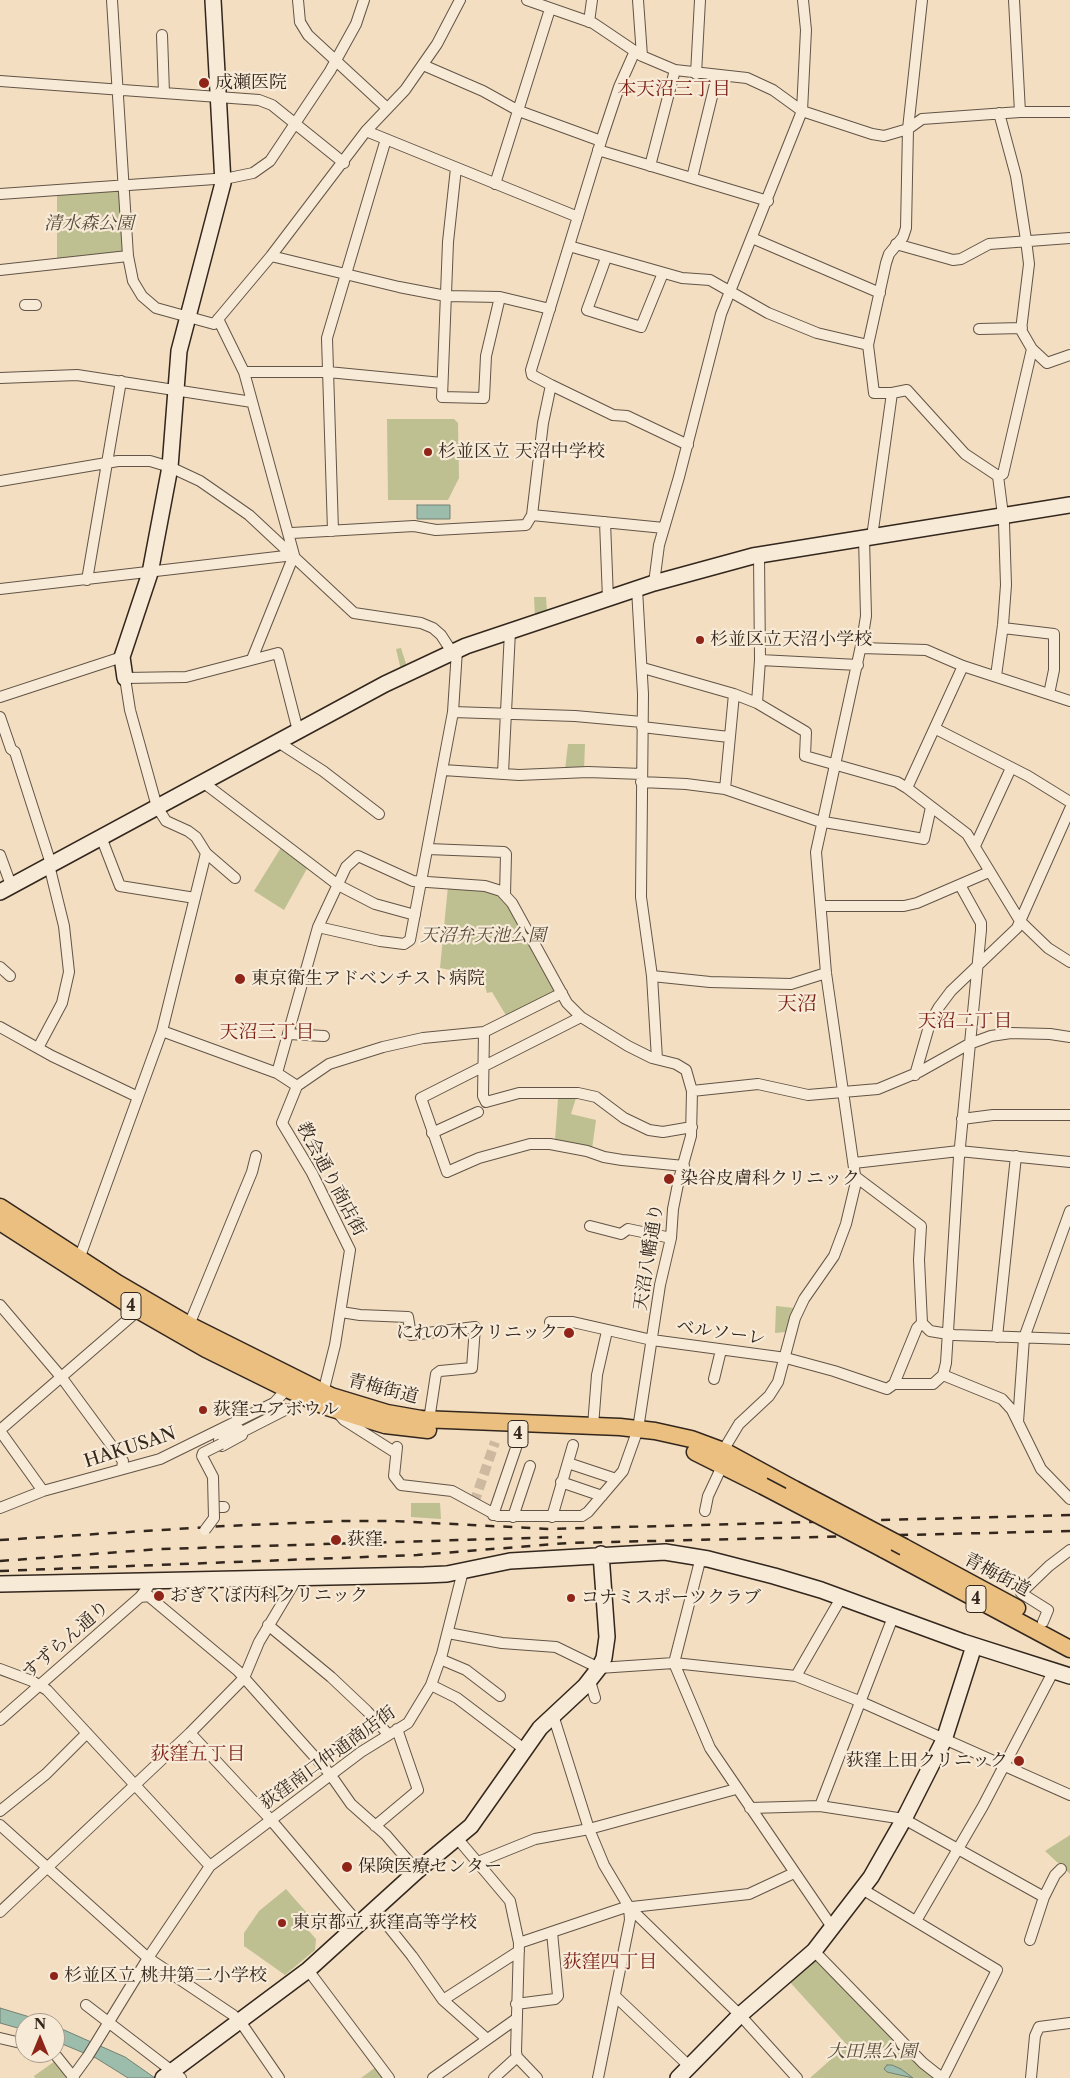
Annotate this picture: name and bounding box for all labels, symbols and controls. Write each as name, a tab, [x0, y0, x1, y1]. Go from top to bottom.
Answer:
place label: 成瀬医院	[215, 72, 287, 94]
marker: 成瀬医院	[197, 76, 211, 90]
district label: 本天沼三丁目	[617, 79, 731, 101]
park label: 清水森公園	[44, 213, 134, 235]
place label: 杉並区立 天沼中学校	[438, 441, 605, 463]
marker: 杉並区立 天沼中学校	[422, 446, 434, 458]
place label: 杉並区立天沼小学校	[710, 629, 872, 651]
marker: 杉並区立天沼小学校	[694, 634, 706, 646]
park label: 天沼弁天池公園	[420, 925, 546, 947]
place label: 東京衛生アドベンチスト病院	[251, 968, 485, 990]
marker: 東京衛生アドベンチスト病院	[233, 972, 247, 986]
district label: 天沼	[777, 992, 817, 1016]
district label: 天沼二丁目	[918, 1011, 1012, 1033]
district label: 天沼三丁目	[220, 1022, 314, 1044]
street label: 教会通り商店街	[292, 1118, 370, 1240]
place label: 染谷皮膚科クリニック	[680, 1168, 860, 1190]
marker: 染谷皮膚科クリニック	[662, 1172, 676, 1186]
street label: 天沼八幡通り	[630, 1202, 668, 1312]
road number: 4	[121, 1292, 141, 1320]
street label: ベルソーレ	[675, 1316, 767, 1350]
place label: にれの木クリニック	[396, 1322, 558, 1344]
marker: にれの木クリニック	[562, 1326, 576, 1340]
street label: 青梅街道	[345, 1370, 421, 1408]
place label: 荻窪ユアボウル	[213, 1399, 339, 1421]
marker: 荻窪ユアボウル	[197, 1404, 209, 1416]
road number: 4	[508, 1420, 528, 1448]
street label: HAKUSAN	[81, 1423, 179, 1473]
place label: 荻窪	[347, 1529, 383, 1551]
marker: 荻窪	[329, 1533, 343, 1547]
street label: 青梅街道	[960, 1549, 1034, 1601]
place label: おぎくぼ内科クリニック	[170, 1585, 368, 1607]
road number: 4	[966, 1586, 986, 1612]
place label: コナミスポーツクラブ	[581, 1587, 761, 1609]
marker: おぎくぼ内科クリニック	[152, 1589, 166, 1603]
marker: コナミスポーツクラブ	[565, 1592, 577, 1604]
street label: すずらん通り	[18, 1596, 114, 1684]
street label: 荻窪南口仲通商店街	[256, 1702, 400, 1814]
district label: 荻窪五丁目	[151, 1744, 245, 1766]
place label: 荻窪上田クリニック	[846, 1750, 1008, 1772]
marker: 荻窪上田クリニック	[1012, 1754, 1026, 1768]
place label: 保険医療センター	[358, 1856, 502, 1878]
marker: 保険医療センター	[340, 1860, 354, 1874]
place label: 東京都立 荻窪高等学校	[292, 1912, 477, 1934]
marker: 東京都立 荻窪高等学校	[276, 1917, 288, 1929]
district label: 荻窪四丁目	[563, 1952, 657, 1974]
place label: 杉並区立 桃井第二小学校	[64, 1965, 267, 1987]
marker: 杉並区立 桃井第二小学校	[48, 1970, 60, 1982]
north arrow	[15, 2013, 65, 2063]
text: N	[34, 2015, 46, 2033]
park label: 大田黒公園	[827, 2041, 917, 2063]

